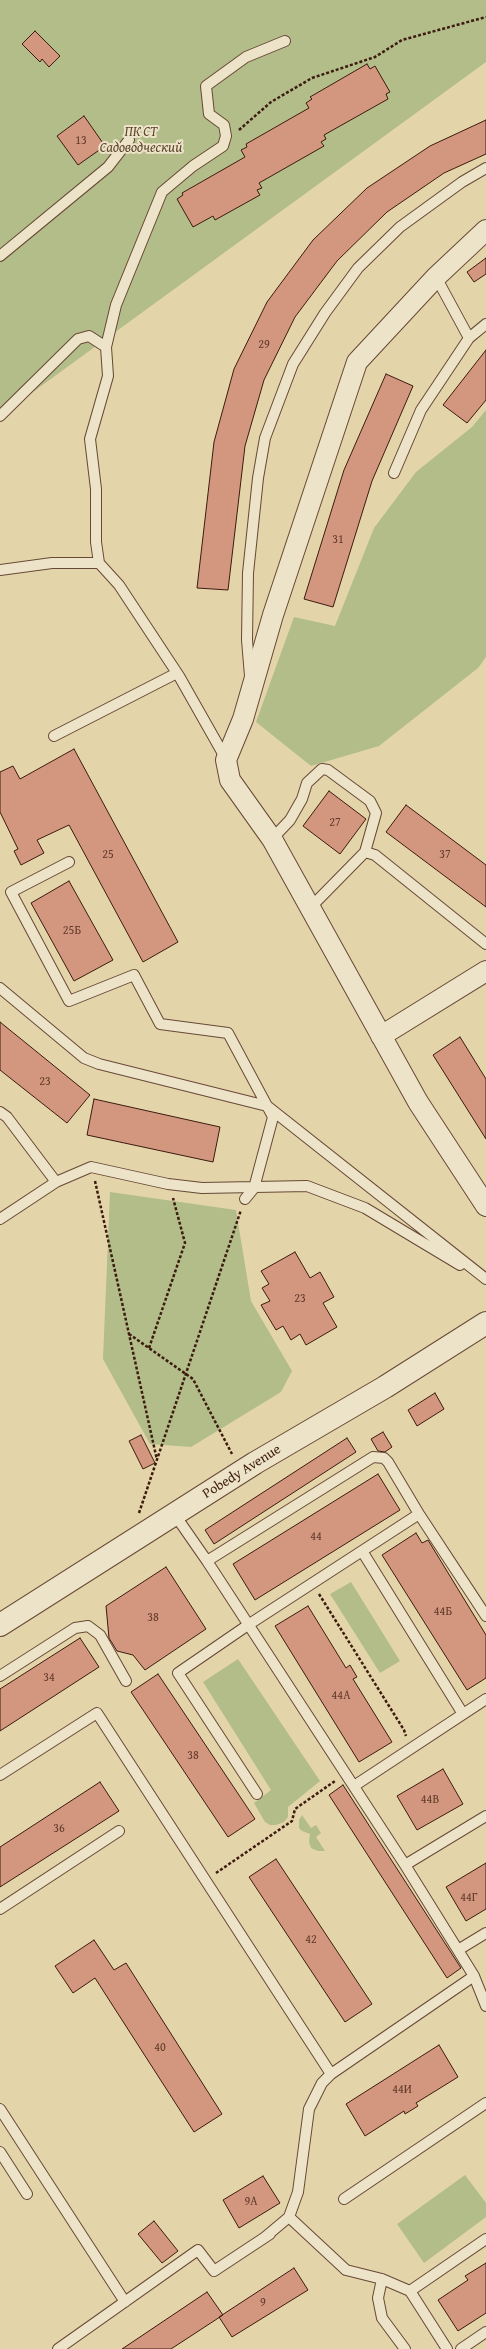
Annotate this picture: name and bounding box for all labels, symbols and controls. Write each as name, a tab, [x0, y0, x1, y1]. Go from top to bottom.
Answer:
park label: ПК СТ Садоводческий	[100, 124, 182, 156]
house number: 13	[75, 134, 87, 148]
house number: 29	[258, 338, 270, 352]
house number: 31	[332, 533, 344, 547]
house number: 27	[329, 816, 341, 830]
house number: 25	[102, 848, 114, 862]
house number: 37	[439, 848, 451, 862]
house number: 25Б	[63, 924, 81, 938]
house number: 23	[39, 1075, 51, 1089]
house number: 23	[294, 1292, 306, 1306]
street label: Pobedy Avenue	[200, 1441, 284, 1503]
house number: 44	[310, 1530, 322, 1544]
house number: 44Б	[434, 1605, 452, 1619]
house number: 38	[147, 1611, 159, 1625]
house number: 34	[43, 1671, 55, 1685]
house number: 44А	[332, 1689, 350, 1703]
house number: 38	[187, 1749, 199, 1763]
house number: 44В	[421, 1793, 439, 1807]
house number: 36	[53, 1822, 65, 1836]
house number: 44Г	[460, 1891, 478, 1905]
house number: 42	[305, 1933, 317, 1947]
house number: 40	[154, 2041, 166, 2055]
house number: 44И	[392, 2083, 412, 2097]
house number: 9А	[244, 2195, 258, 2209]
house number: 9	[260, 2296, 266, 2310]

